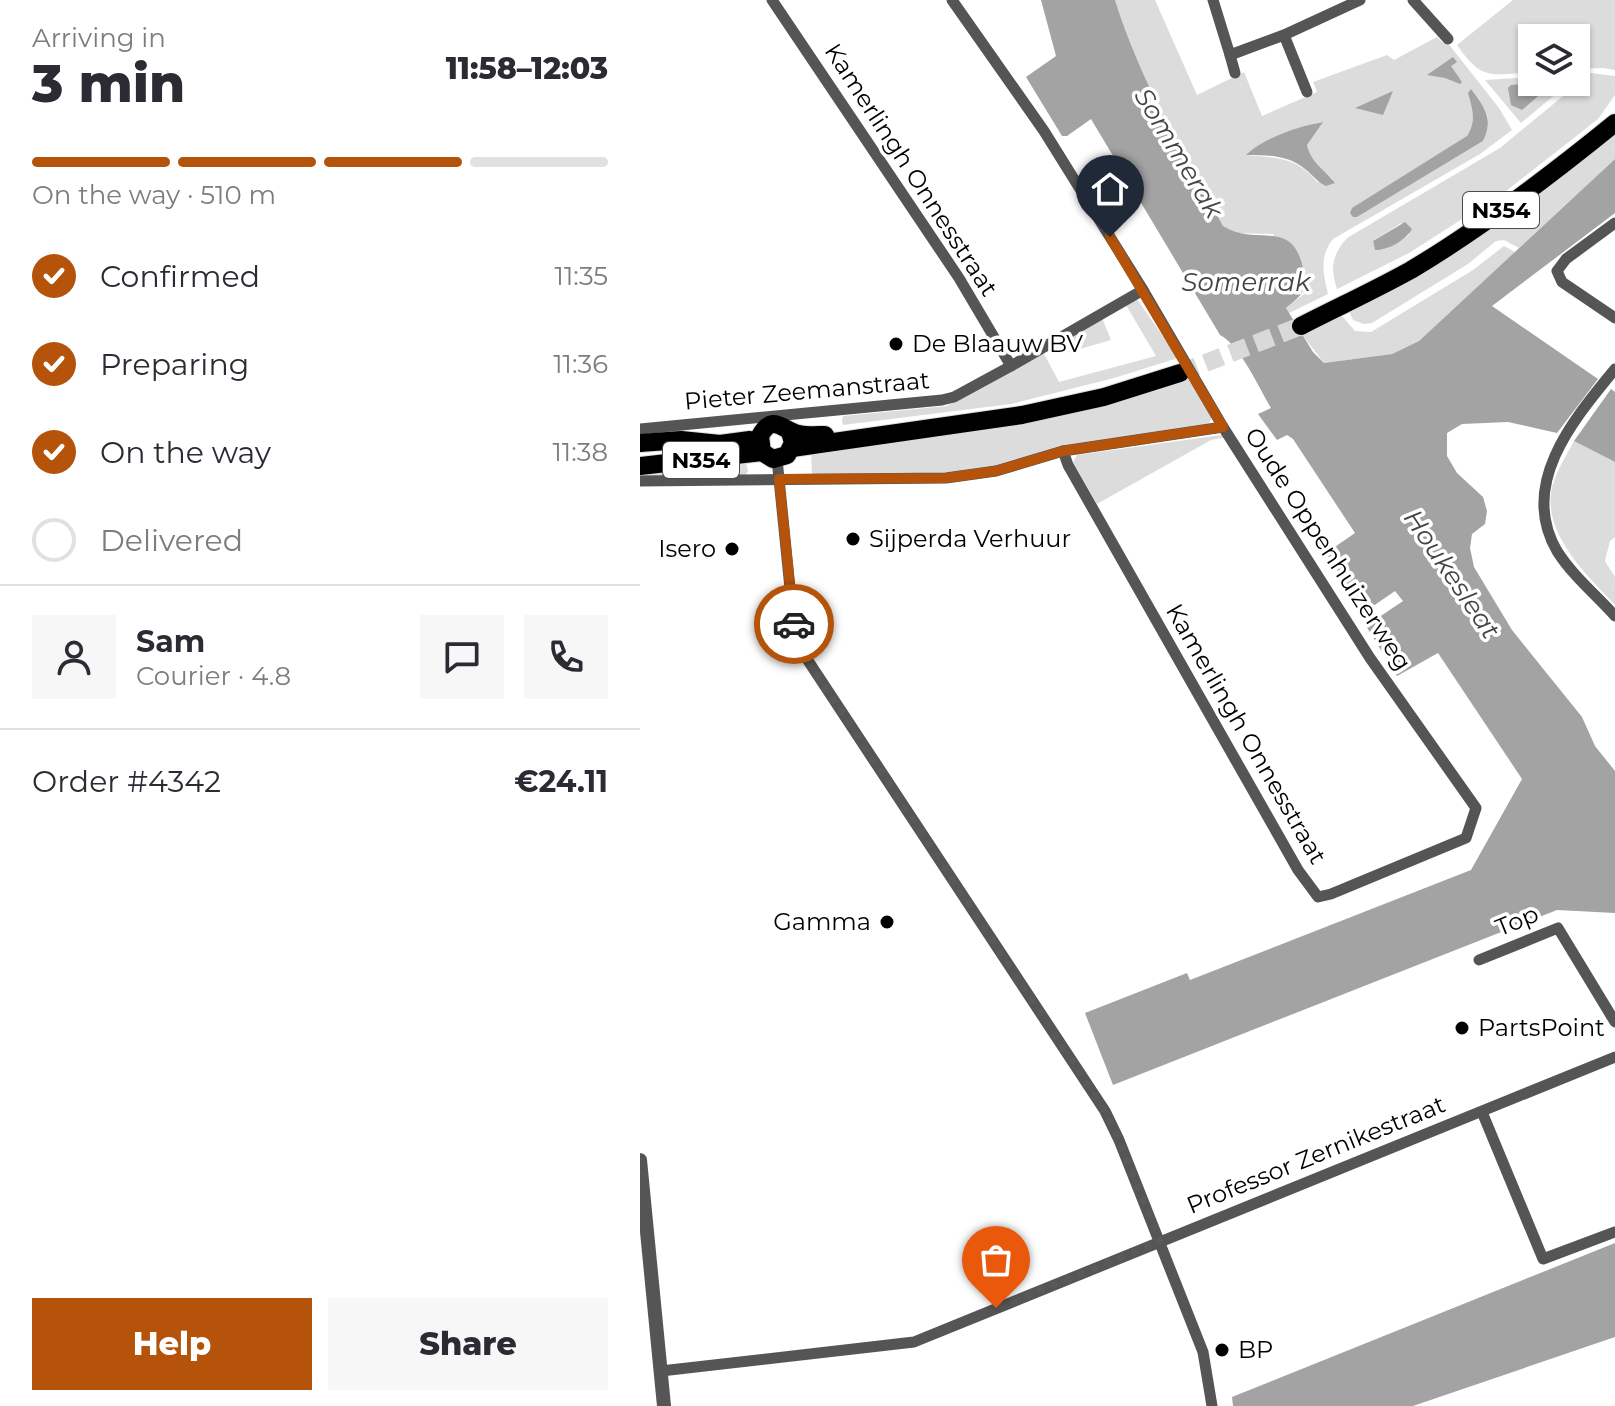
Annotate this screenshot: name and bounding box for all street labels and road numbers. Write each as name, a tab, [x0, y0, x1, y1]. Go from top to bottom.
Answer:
street label: Kamerlingh Onnesstraat	[819, 38, 1004, 302]
road number: N354	[1463, 192, 1539, 228]
street label: Pieter Zeemanstraat	[683, 365, 931, 416]
street label: Oude Oppenhuizerweg	[1239, 422, 1418, 676]
road number: N354	[663, 442, 739, 478]
street label: Kamerlingh Onnesstraat	[1160, 599, 1333, 869]
street label: Top	[1491, 899, 1543, 942]
street label: Professor Zernikestraat	[1182, 1089, 1450, 1220]

